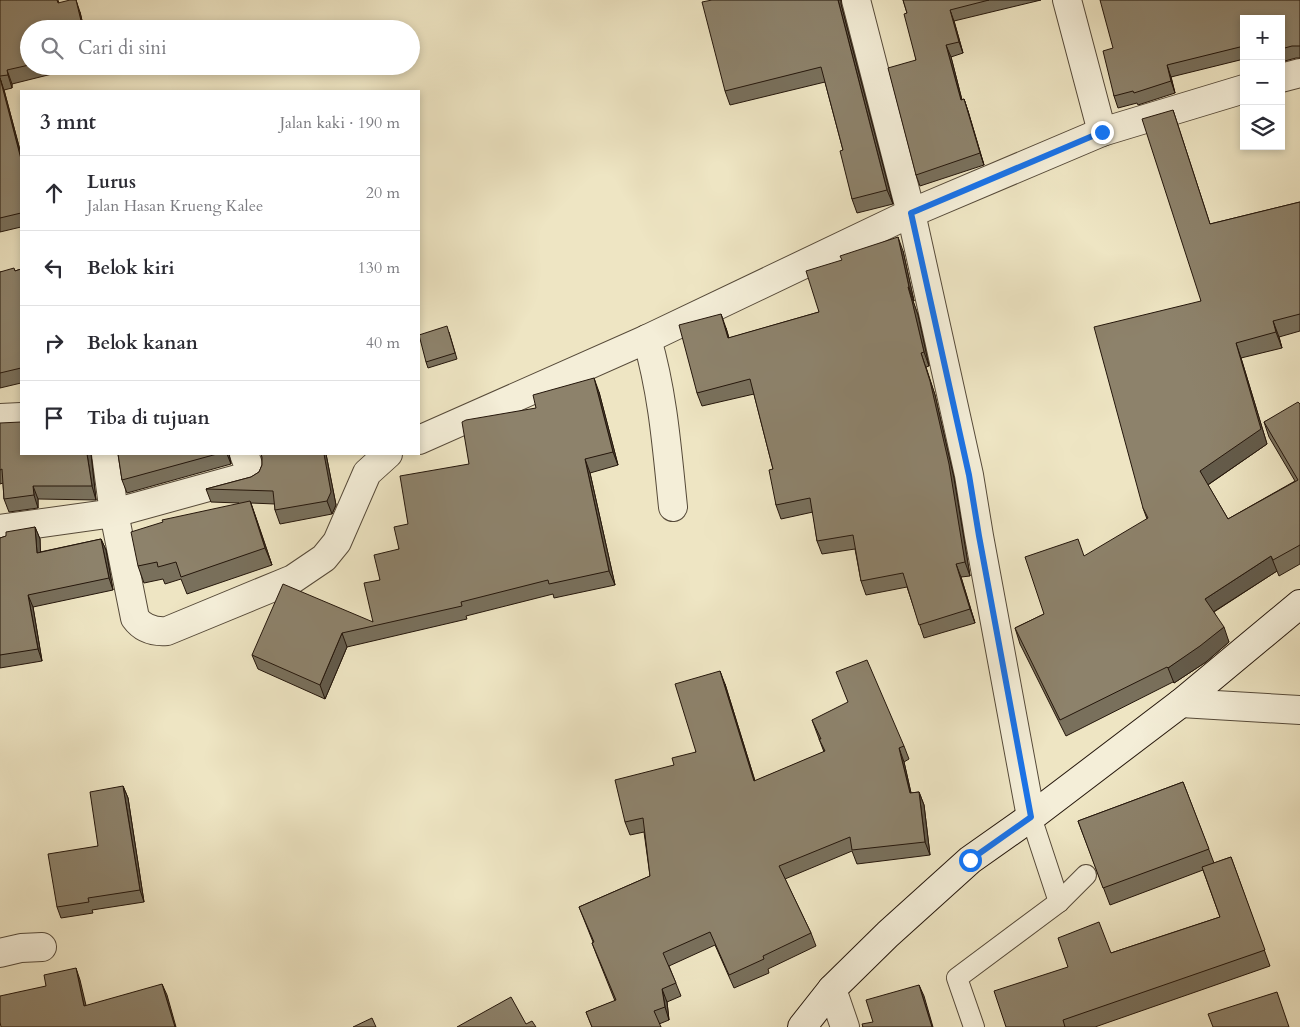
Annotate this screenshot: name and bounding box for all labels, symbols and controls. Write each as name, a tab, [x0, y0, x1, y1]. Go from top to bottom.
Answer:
map controls	[1240, 15, 1285, 150]
button: +	[1240, 15, 1285, 60]
search box	[20, 20, 420, 75]
icon: search	[38, 34, 66, 62]
text: Cari di sini	[78, 35, 167, 61]
button: −	[1240, 60, 1285, 105]
button: layers	[1240, 105, 1285, 150]
text: 3 mnt	[40, 108, 96, 137]
text: Jalan kaki · 190 m	[280, 112, 400, 134]
route end	[1091, 121, 1114, 144]
text: Lurus	[87, 169, 136, 195]
icon: ahead	[40, 179, 68, 207]
text: 20 m	[366, 182, 400, 204]
text: Jalan Hasan Krueng Kalee	[87, 195, 263, 217]
icon: left	[40, 254, 68, 282]
text: Belok kiri	[87, 255, 174, 281]
text: 130 m	[358, 257, 400, 279]
icon: right	[40, 329, 68, 357]
text: Belok kanan	[87, 330, 198, 356]
text: 40 m	[366, 332, 400, 354]
icon: arrive	[40, 404, 68, 432]
text: Tiba di tujuan	[87, 405, 210, 431]
route start	[959, 849, 982, 872]

